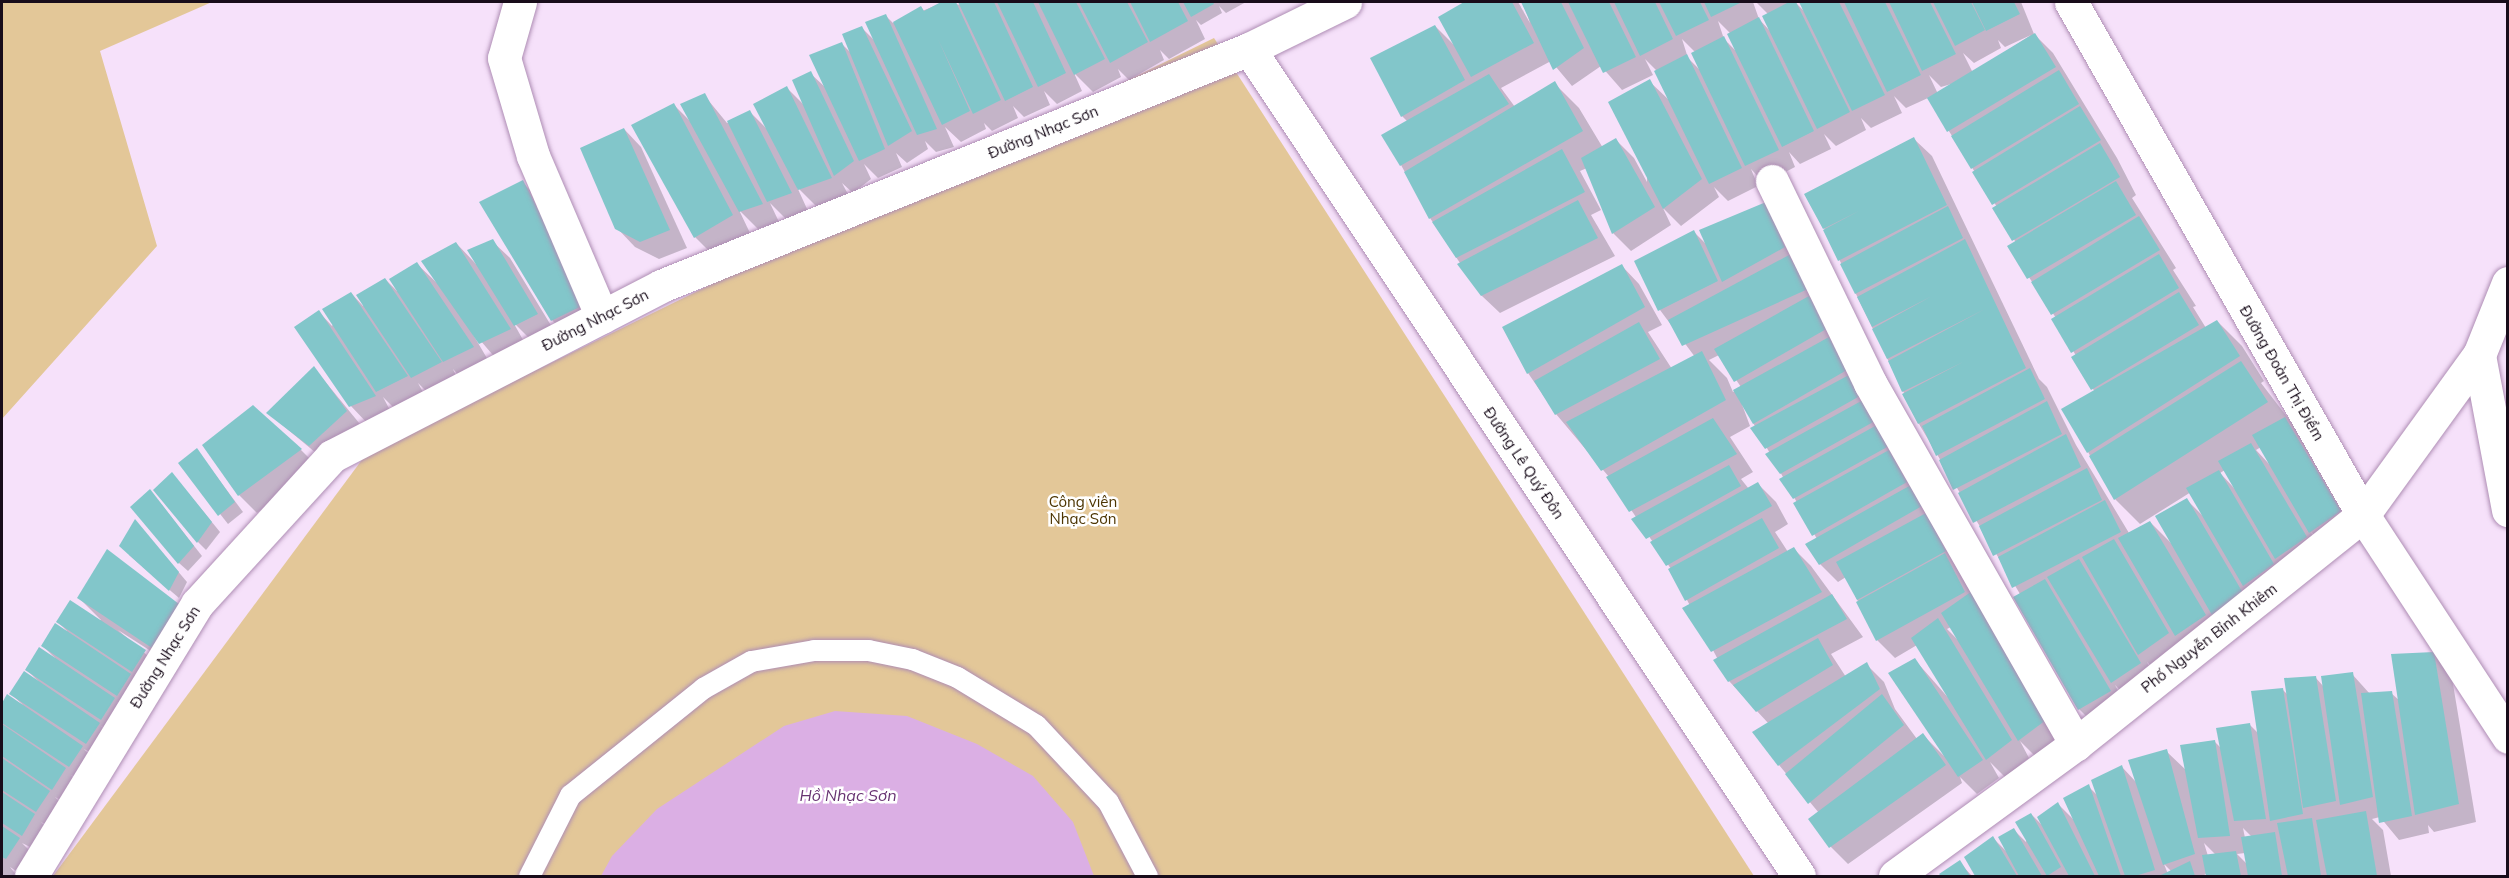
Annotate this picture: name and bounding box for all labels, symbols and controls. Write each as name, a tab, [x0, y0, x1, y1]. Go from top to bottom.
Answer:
street label: Đường Nhạc Sơn	[985, 102, 1101, 162]
street label: Đường Nhạc Sơn	[539, 285, 651, 355]
street label: Đường Đoàn Thị Điểm	[2236, 302, 2328, 444]
street label: Đường Lê Quý Đôn	[1480, 404, 1568, 522]
park label: Công viên Nhạc Sơn	[1049, 492, 1117, 527]
street label: Phố Nguyễn Bỉnh Khiêm	[2138, 579, 2280, 697]
street label: Đường Nhạc Sơn	[126, 603, 204, 711]
water label: Hồ Nhạc Sơn	[799, 785, 897, 805]

